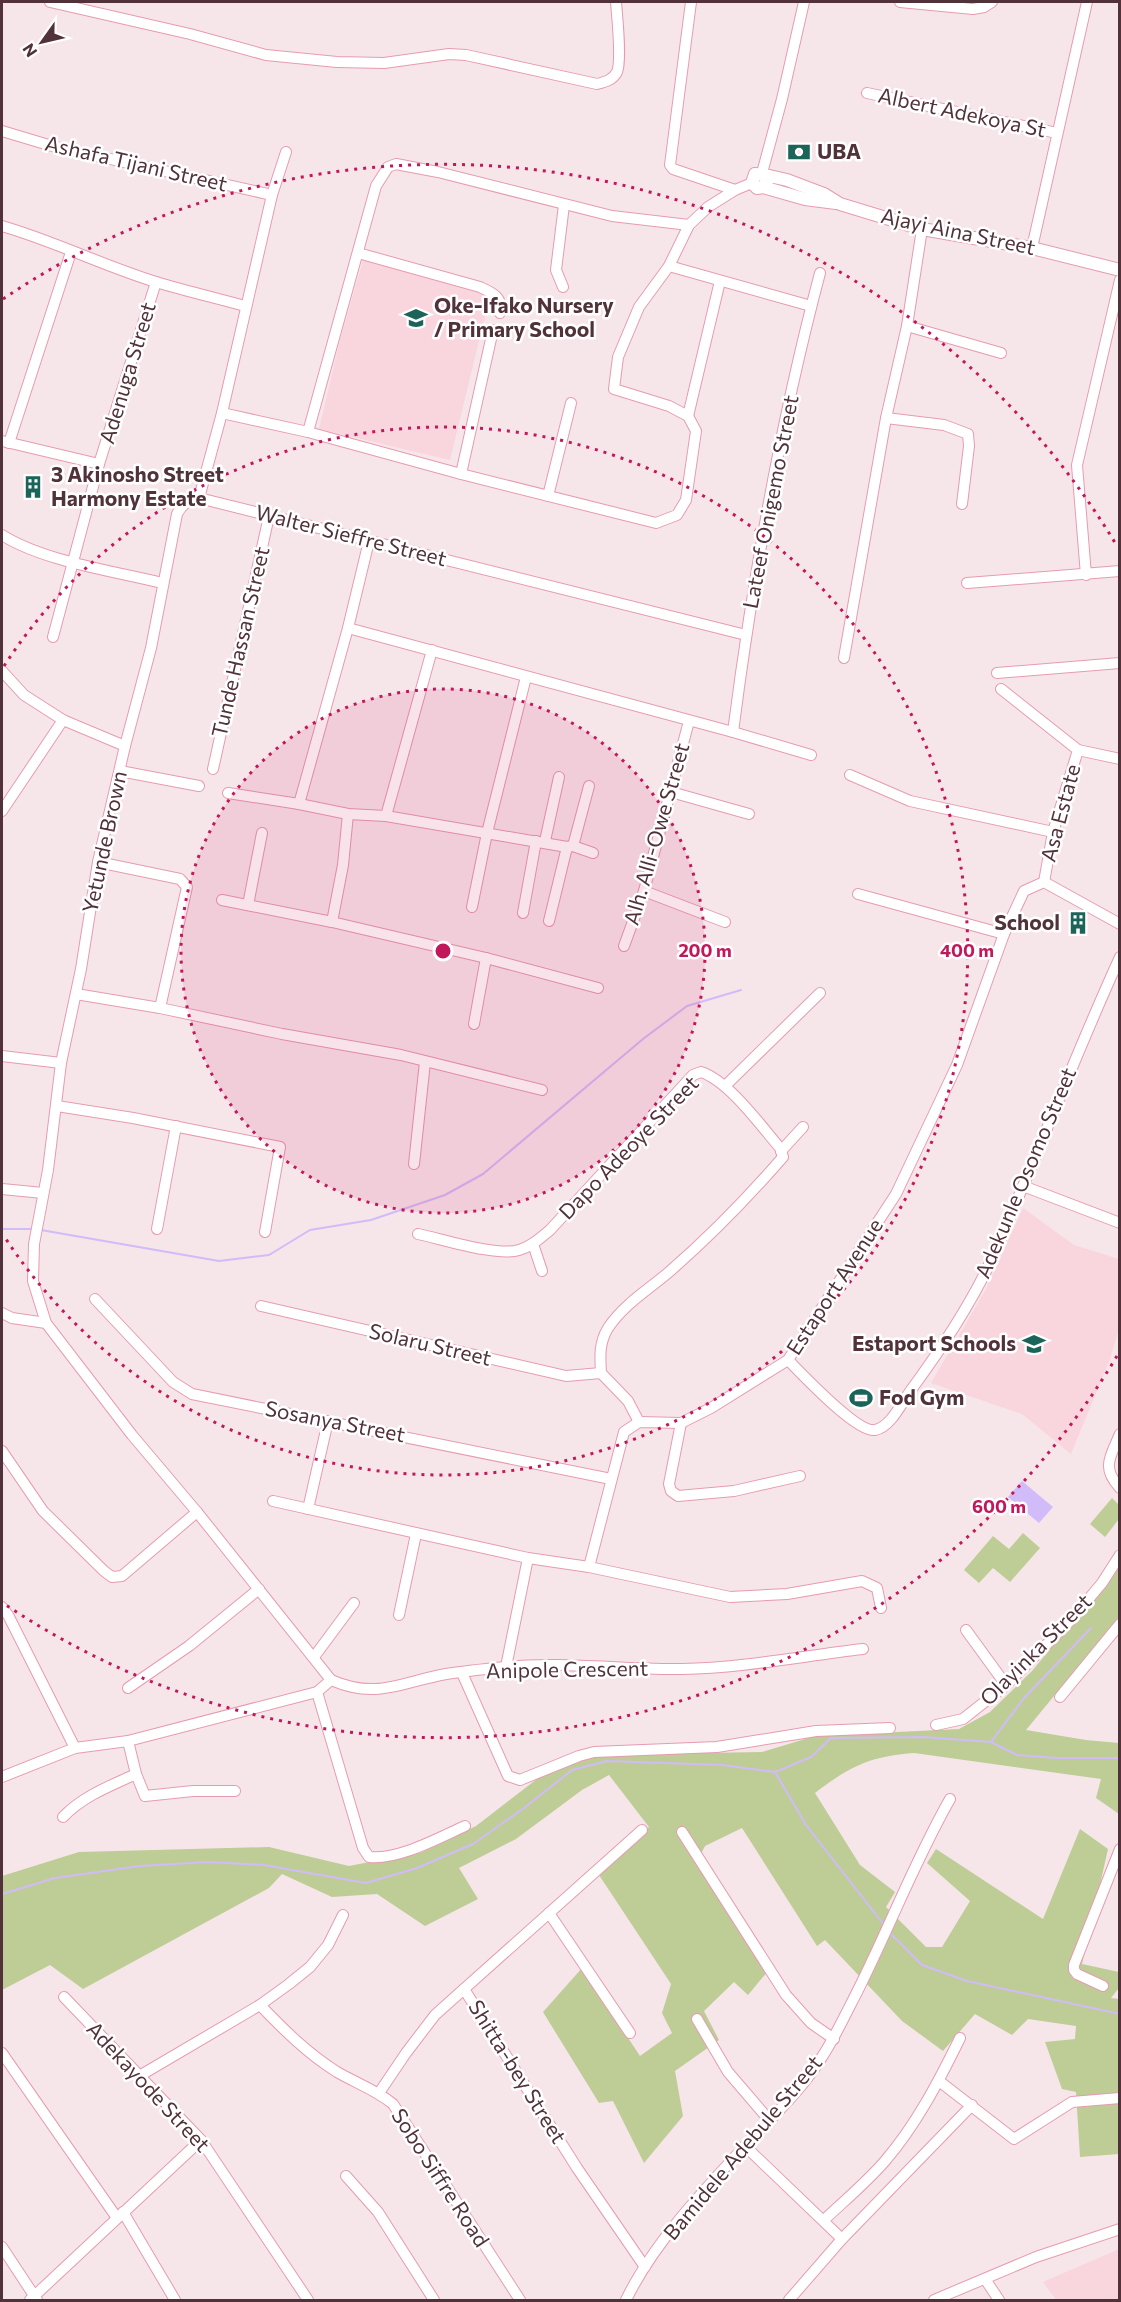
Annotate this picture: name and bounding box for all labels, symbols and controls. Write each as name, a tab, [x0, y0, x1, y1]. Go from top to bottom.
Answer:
north arrow	[12, 12, 72, 72]
text: N	[18, 40, 40, 61]
street label: Albert Adekoya St	[876, 82, 1049, 142]
street label: Ashafa Tijani Street	[43, 129, 230, 196]
place label: UBA	[817, 138, 861, 163]
bank icon: UBA	[786, 139, 812, 165]
street label: Ajayi Aina Street	[879, 202, 1038, 259]
place label: Oke-Ifako Nursery / Primary School	[434, 292, 614, 341]
street label: Adenuga Street	[93, 299, 160, 446]
school or university icon: Oke-Ifako Nursery / Primary School	[403, 305, 429, 331]
street label: Lateef Onigemo Street	[737, 393, 802, 611]
place label: 3 Akinosho Street Harmony Estate	[51, 461, 224, 510]
building icon: 3 Akinosho Street Harmony Estate	[20, 474, 46, 500]
street label: Walter Sieffre Street	[253, 499, 449, 570]
street label: Tunde Hassan Street	[205, 544, 274, 739]
street label: Alh. Alli-Owe Street	[618, 740, 694, 928]
street label: Asa Estate	[1035, 761, 1085, 864]
street label: Yetunde Brown	[76, 768, 131, 915]
place label: School	[994, 909, 1060, 934]
building icon: School	[1065, 910, 1091, 936]
text: 200 m	[678, 939, 732, 961]
text: 400 m	[940, 939, 994, 961]
centre of rings	[433, 941, 453, 961]
street label: Adekunle Osomo Street	[969, 1063, 1080, 1281]
street label: Dapo Adeoye Street	[553, 1070, 703, 1224]
street label: Estaport Avenue	[780, 1213, 887, 1359]
street label: Solaru Street	[367, 1317, 494, 1370]
place label: Estaport Schools	[852, 1330, 1016, 1355]
school or university icon: Estaport Schools	[1021, 1331, 1047, 1357]
place label: Fod Gym	[879, 1384, 964, 1409]
sports icon: Fod Gym	[848, 1385, 874, 1411]
street label: Sosanya Street	[263, 1395, 407, 1446]
text: 600 m	[972, 1495, 1026, 1517]
street label: Olayinka Street	[974, 1588, 1096, 1710]
street label: Anipole Crescent	[486, 1655, 648, 1682]
street label: Shitta-bey Street	[464, 1995, 572, 2148]
street label: Adekayode Street	[82, 2016, 216, 2156]
street label: Bamidele Adebule Street	[657, 2050, 826, 2244]
street label: Sobo Siffre Road	[387, 2103, 495, 2251]

